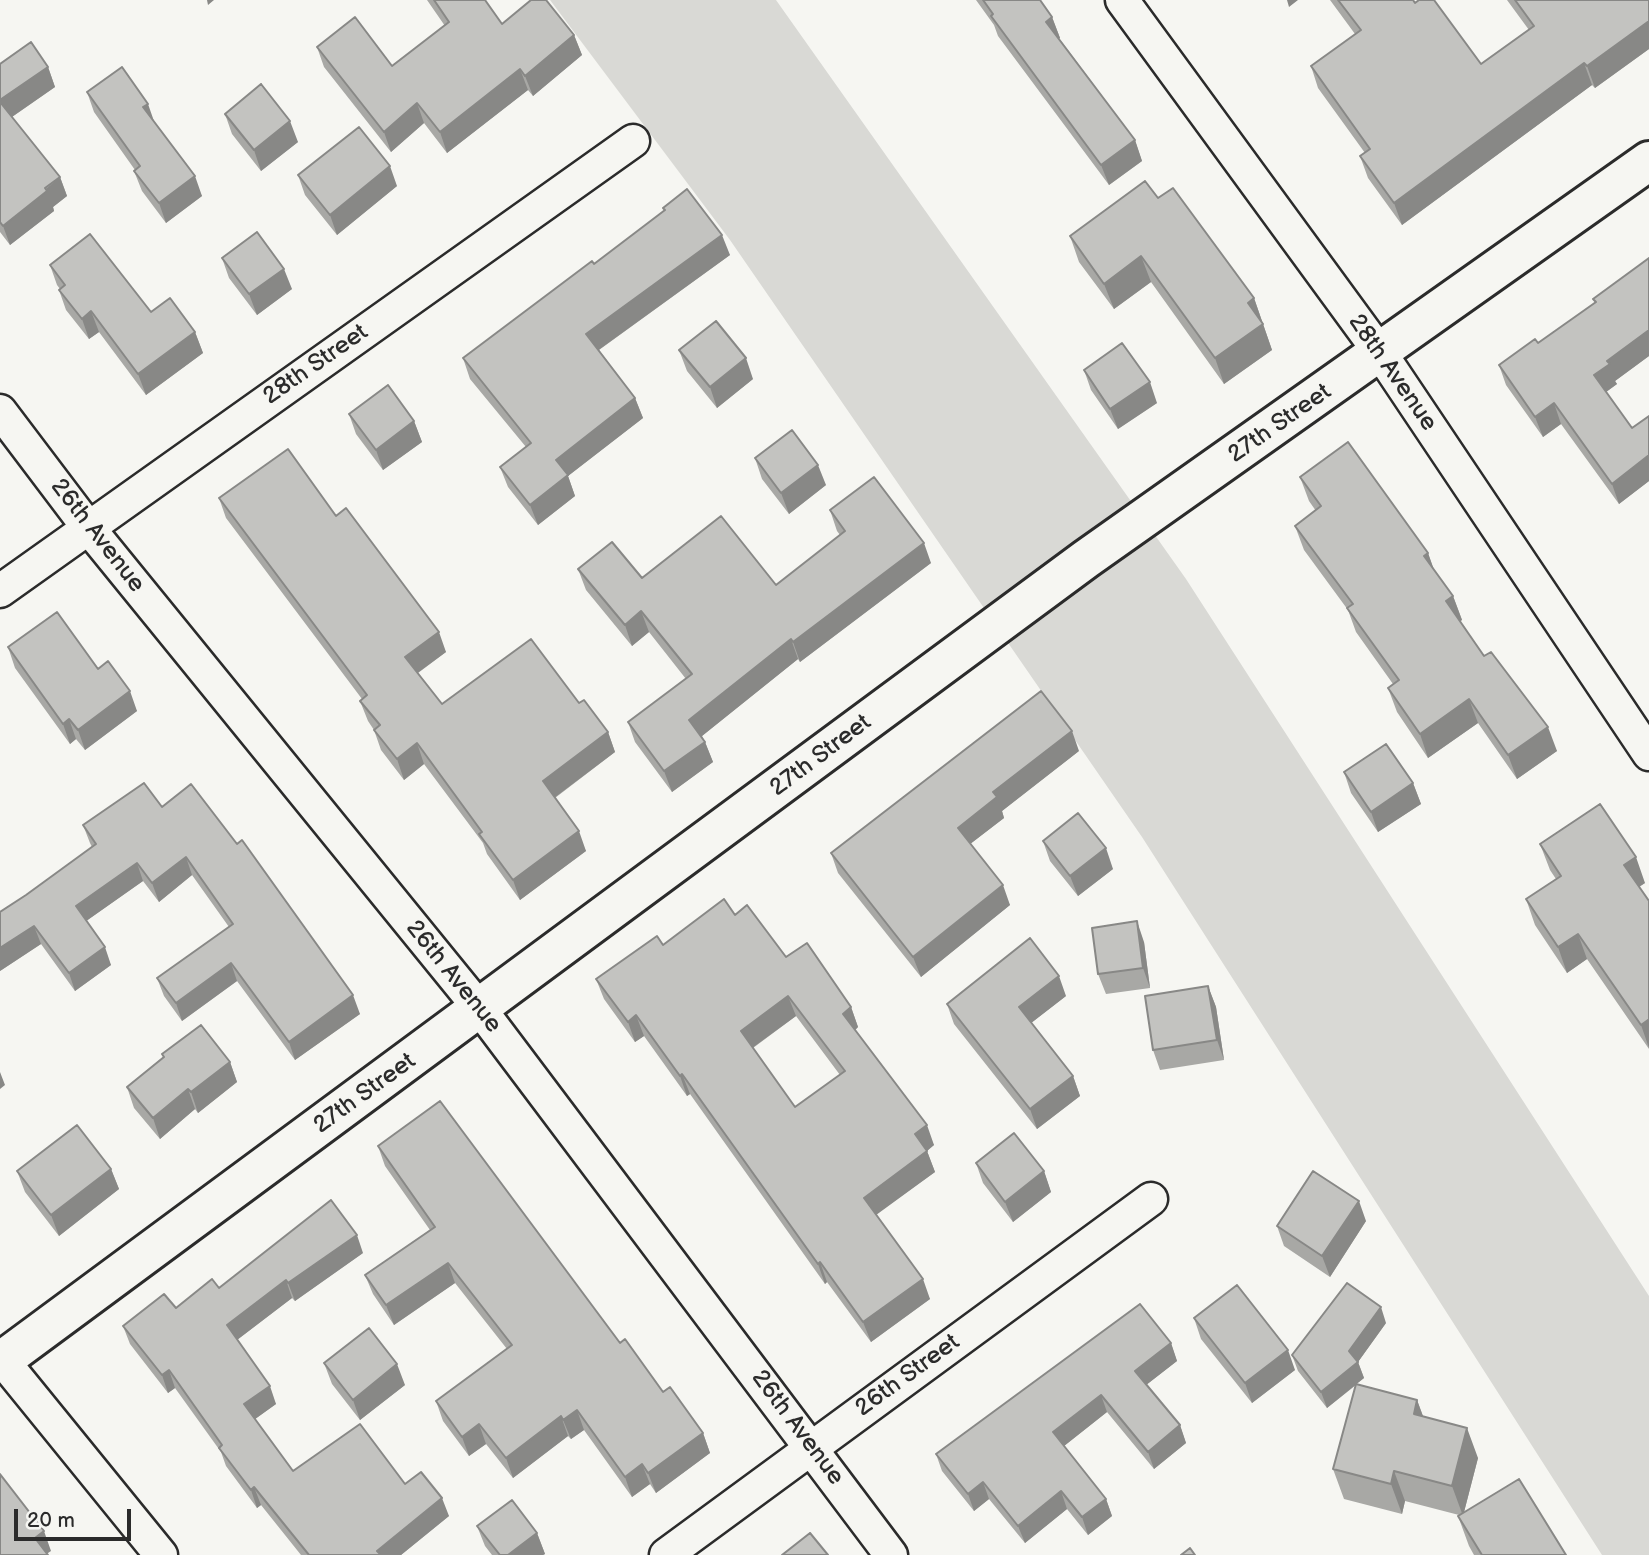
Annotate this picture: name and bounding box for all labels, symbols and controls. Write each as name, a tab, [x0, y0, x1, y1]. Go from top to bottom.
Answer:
street label: 28th Avenue	[1341, 309, 1443, 437]
street label: 28th Street	[258, 318, 374, 412]
street label: 27th Street	[1223, 378, 1337, 470]
street label: 26th Avenue	[44, 473, 150, 599]
street label: 27th Street	[765, 709, 877, 803]
street label: 26th Avenue	[399, 915, 507, 1039]
street label: 27th Street	[308, 1047, 422, 1141]
street label: 26th Street	[850, 1329, 966, 1423]
street label: 26th Avenue	[744, 1365, 850, 1491]
scale bar	[18, 1496, 135, 1540]
text: 20 m	[27, 1508, 75, 1533]

